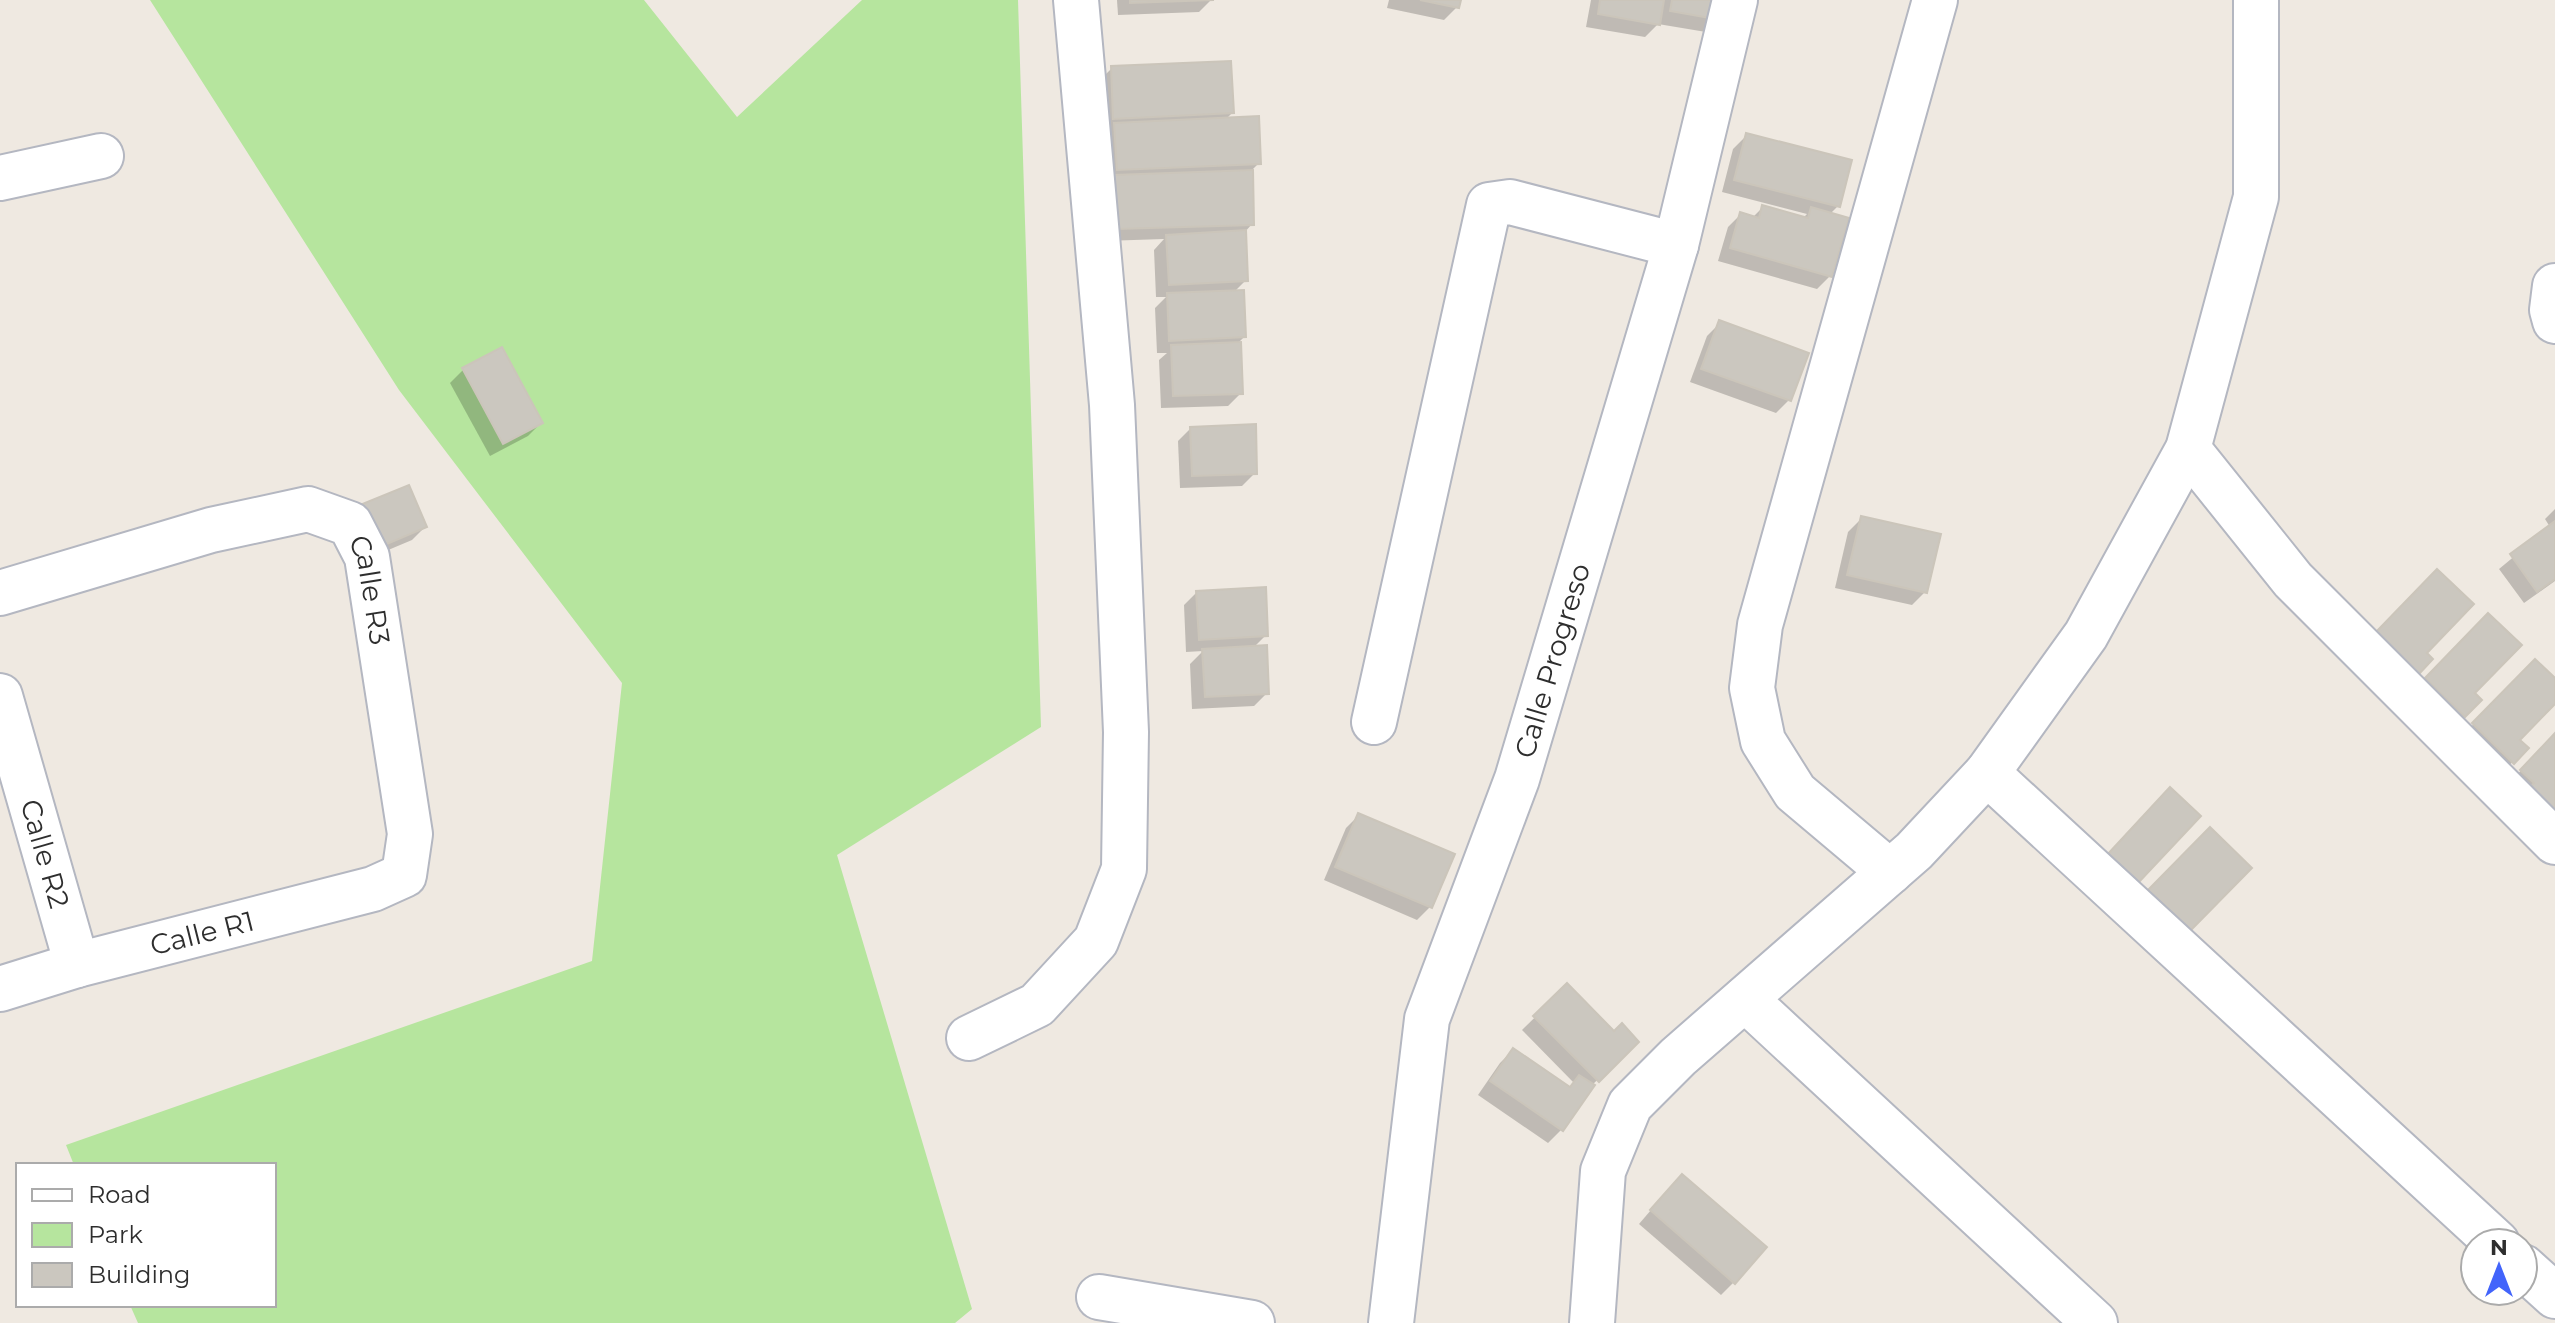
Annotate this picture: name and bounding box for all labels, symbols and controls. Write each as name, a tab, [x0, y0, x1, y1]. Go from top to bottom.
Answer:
street label: Calle R3	[341, 529, 397, 647]
street label: Calle Progreso	[1507, 559, 1597, 762]
street label: Calle R2	[13, 795, 77, 912]
street label: Calle R1	[147, 904, 257, 962]
legend	[16, 1163, 276, 1307]
text: Road	[88, 1180, 151, 1209]
text: Park	[88, 1220, 143, 1249]
north arrow	[2459, 1227, 2539, 1307]
text: N	[2490, 1234, 2508, 1261]
text: Building	[88, 1260, 191, 1289]

